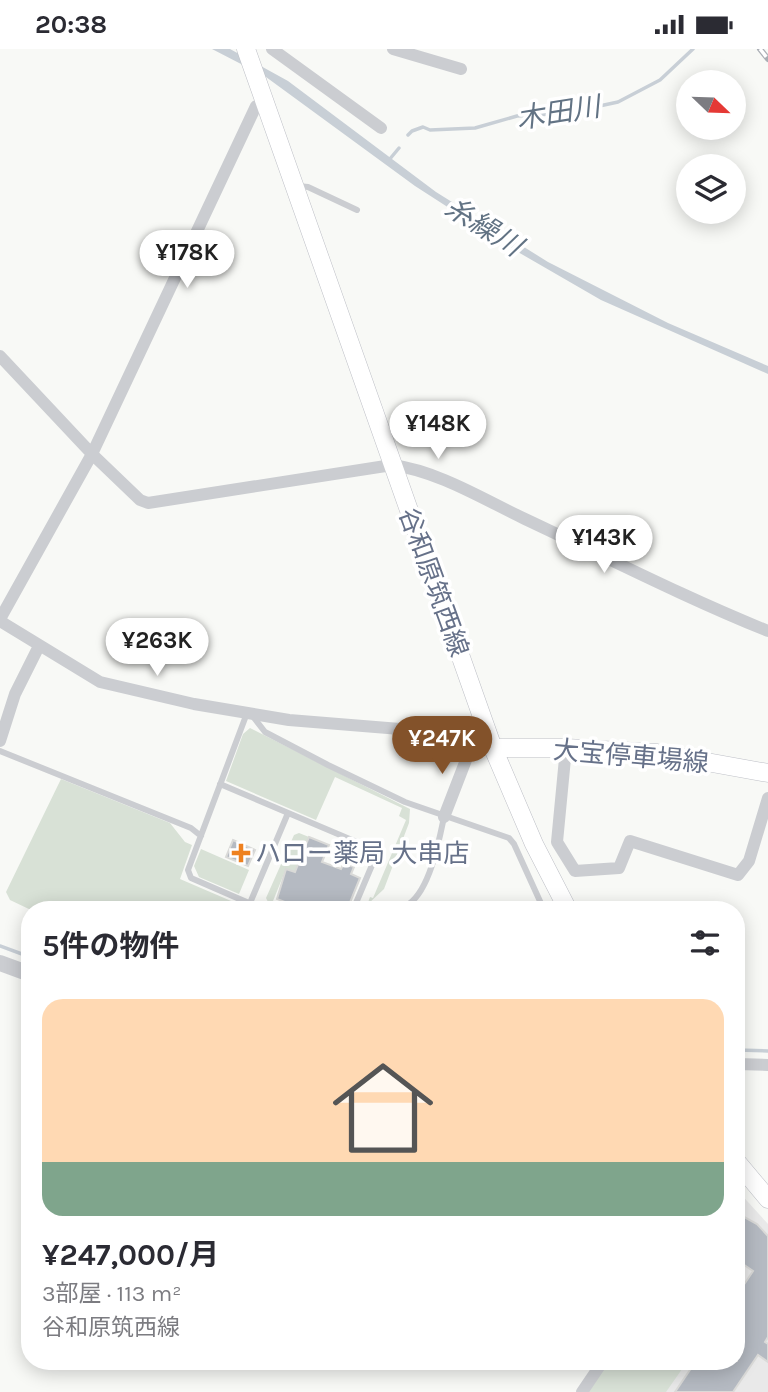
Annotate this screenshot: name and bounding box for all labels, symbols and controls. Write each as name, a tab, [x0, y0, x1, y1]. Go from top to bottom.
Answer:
text: 20:38	[35, 9, 107, 40]
north arrow	[676, 70, 746, 140]
map controls	[676, 70, 746, 224]
water label: 木田川	[514, 89, 605, 135]
button: layers	[676, 154, 746, 224]
water label: 糸繰川	[439, 190, 531, 264]
pin: ¥178K	[138, 231, 236, 290]
text: ¥178K	[155, 239, 219, 266]
pin: ¥148K	[389, 401, 487, 461]
text: ¥148K	[405, 410, 471, 437]
street label: 谷和原筑西線	[392, 504, 475, 661]
pin: ¥143K	[555, 515, 653, 575]
text: ¥143K	[572, 524, 636, 551]
pin: ¥263K	[108, 619, 206, 678]
text: ¥263K	[122, 627, 192, 654]
pin: ¥247K	[393, 717, 491, 776]
text: ¥247K	[408, 725, 476, 752]
street label: 大宝停車場線	[552, 734, 710, 779]
place label: ハロー薬局 大串店	[255, 838, 469, 869]
marker: ハロー薬局 大串店	[233, 845, 249, 861]
icon: filters	[686, 924, 724, 962]
text: 5件の物件	[42, 928, 179, 964]
icon: home	[320, 1045, 446, 1171]
text: ¥247,000/月	[42, 1237, 219, 1273]
text: 3部屋 · 113 m²	[42, 1280, 182, 1307]
text: 谷和原筑西線	[42, 1314, 180, 1341]

